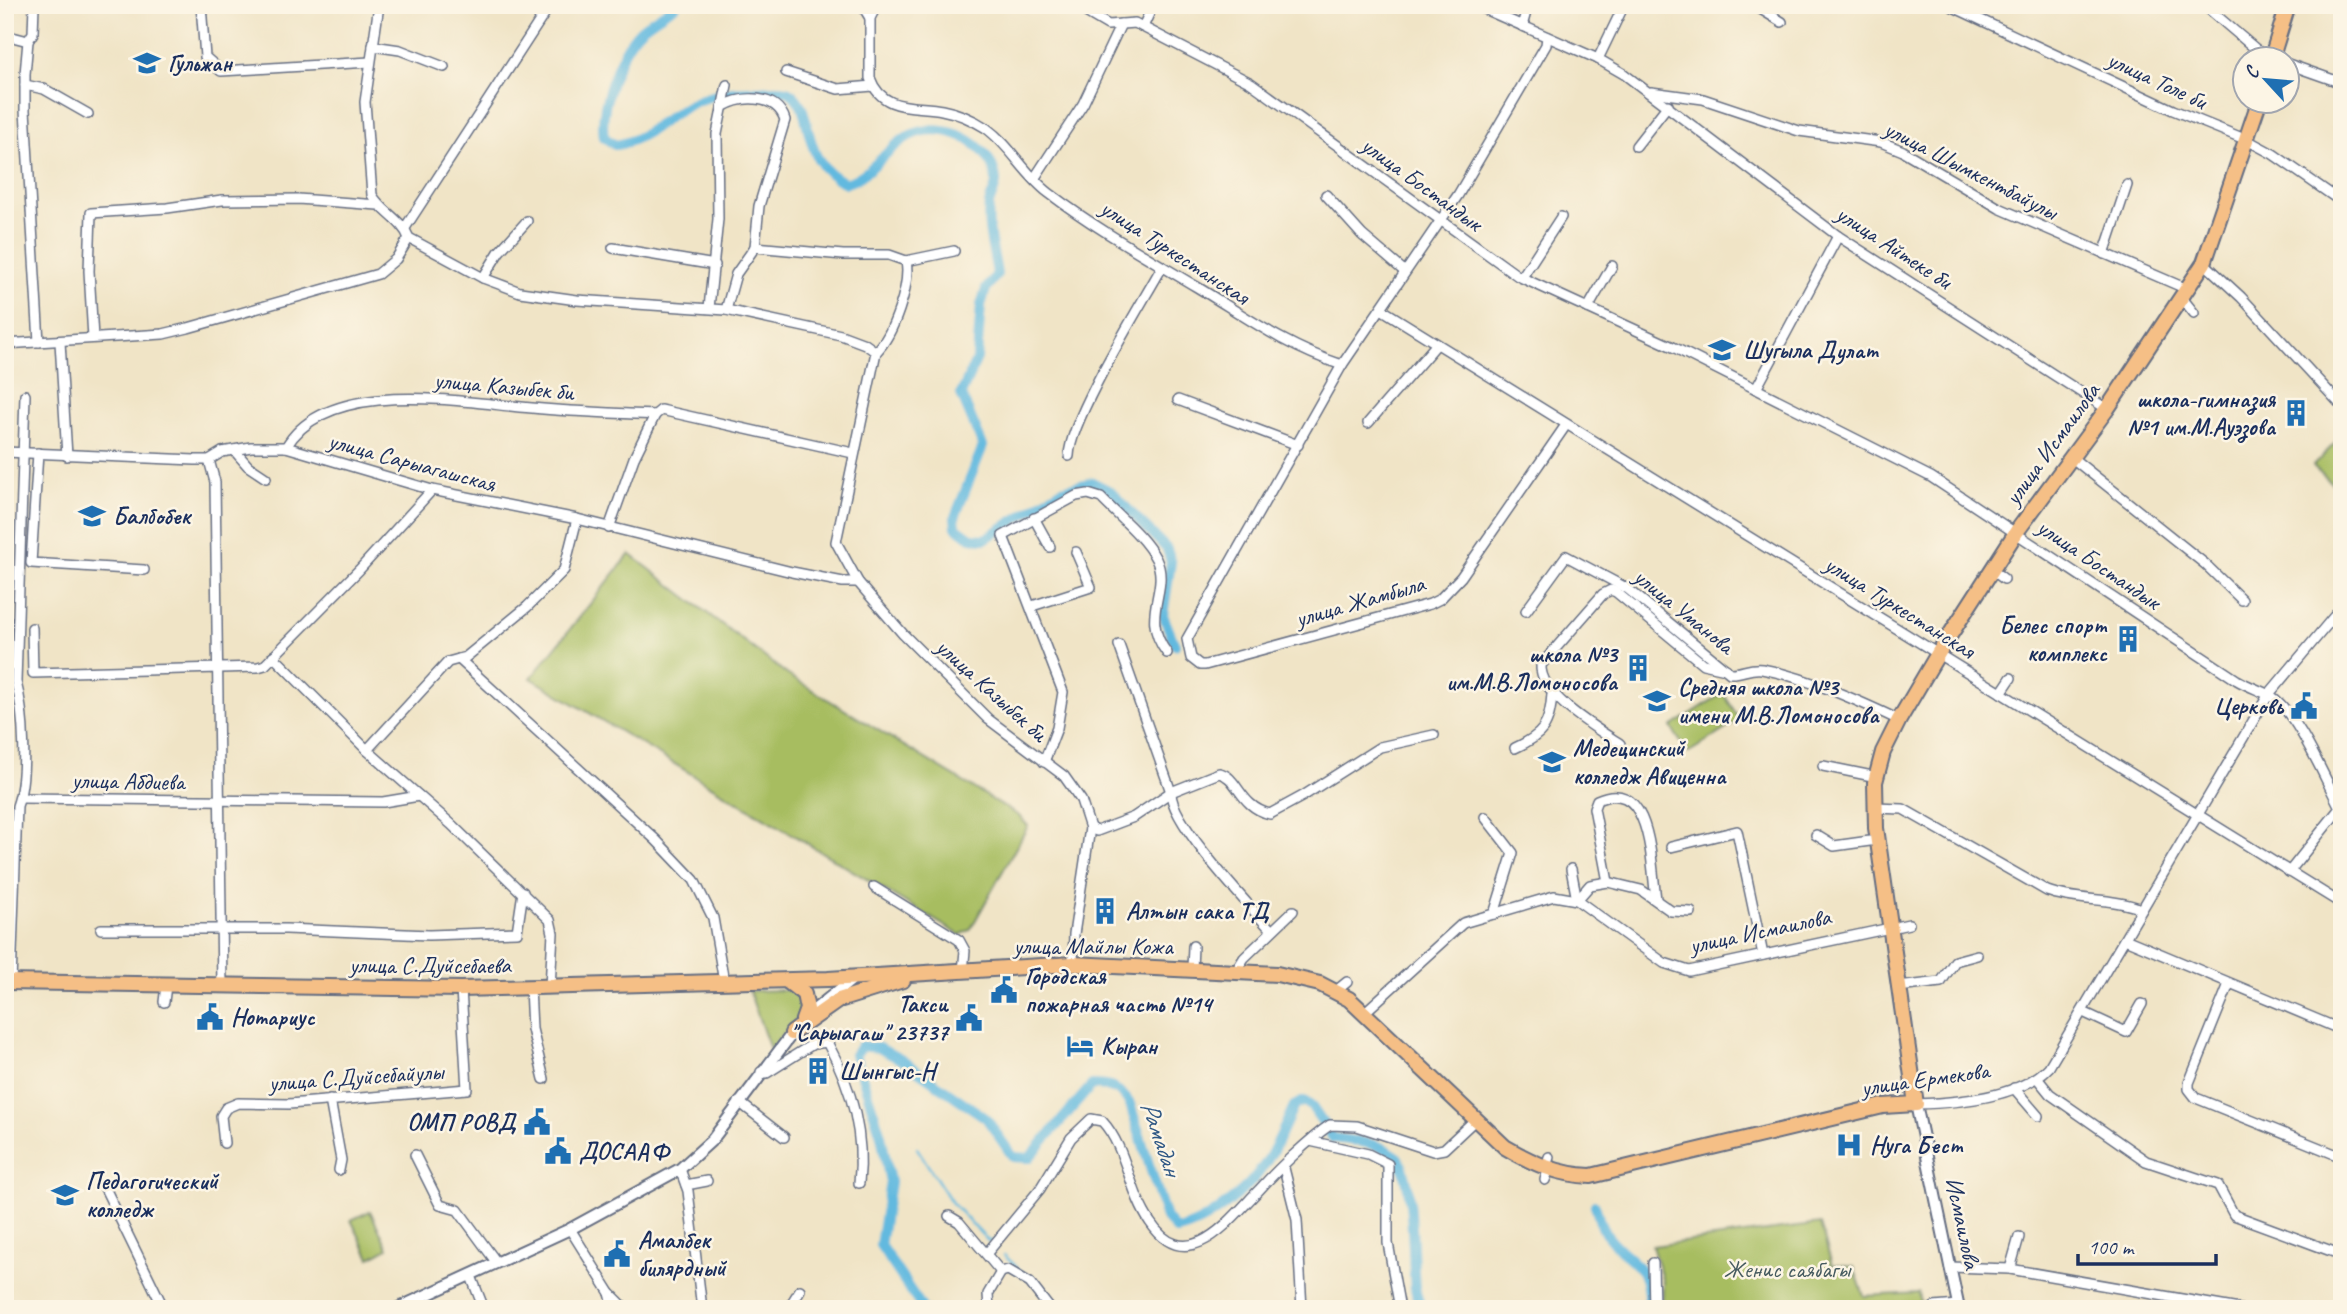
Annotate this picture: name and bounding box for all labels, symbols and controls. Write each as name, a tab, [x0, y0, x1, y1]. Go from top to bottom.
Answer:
street label: улица Толе би	[2101, 43, 2213, 117]
north arrow	[2232, 46, 2302, 116]
school or university icon: Гульжан	[132, 48, 162, 78]
place label: Гульжан	[168, 48, 233, 78]
text: С	[2239, 61, 2266, 82]
street label: улица Шымкентбайулы	[1878, 112, 2065, 228]
street label: улица Бостандык	[1354, 129, 1490, 239]
street label: улица Туркестанская	[1093, 192, 1256, 312]
street label: улица Айтеке би	[1829, 197, 1959, 297]
school or university icon: Шугыла Дулат	[1707, 335, 1737, 365]
place label: Шугыла Дулат	[1743, 335, 1879, 365]
street label: улица Казыбек би	[431, 365, 576, 407]
street label: улица Исмаилова	[1996, 376, 2107, 513]
place label: школа-гимназия №1 им.М.Ауэзова	[2127, 384, 2276, 443]
building icon: школа-гимназия №1 им.М.Ауэзова	[2281, 398, 2311, 428]
street label: улица Сарыагашская	[323, 425, 500, 499]
school or university icon: Балбобек	[77, 501, 107, 531]
place label: Балбобек	[113, 501, 192, 531]
street label: улица Бостандык	[2030, 511, 2168, 617]
street label: улица Туркестанская	[1818, 548, 1982, 666]
street label: улица Уманова	[1626, 560, 1742, 662]
street label: улица Жамбыла	[1290, 568, 1430, 634]
place label: Белес спорт комплекс	[1999, 610, 2108, 668]
building icon: Белес спорт комплекс	[2113, 624, 2143, 654]
street label: улица Казыбек би	[928, 631, 1055, 749]
place label: школа №3 им.М.В.Ломоносова	[1446, 639, 1619, 697]
building icon: школа №3 им.М.В.Ломоносова	[1623, 653, 1653, 683]
place label: Средняя школа №3 имени М.В.Ломоносова	[1678, 672, 1880, 730]
school or university icon: Средняя школа №3 имени М.В.Ломоносова	[1642, 686, 1672, 716]
place label: Церковь	[2214, 691, 2285, 721]
public building icon: Церковь	[2289, 691, 2319, 721]
place label: Медецинский колледж Авиценна	[1573, 733, 1727, 791]
school or university icon: Медецинский колледж Авиценна	[1537, 747, 1567, 777]
street label: улица Абдиева	[69, 765, 187, 797]
building icon: Алтын сака ТД	[1090, 896, 1120, 926]
place label: Алтын сака ТД	[1126, 896, 1270, 926]
street label: улица Исмаилова	[1685, 901, 1835, 961]
street label: улица Майлы Кожа	[1011, 931, 1174, 961]
street label: улица С.Дуйсебаева	[347, 950, 512, 980]
place label: Городская пожарная часть №14	[1025, 961, 1215, 1019]
public building icon: Городская пожарная часть №14	[989, 975, 1019, 1005]
place label: Такси "Сарыагаш" 23737	[791, 989, 950, 1047]
public building icon: Нотариус	[195, 1002, 225, 1032]
place label: Нотариус	[231, 1002, 316, 1032]
public building icon: Такси "Сарыагаш" 23737	[954, 1003, 984, 1033]
hotel icon: Кыран	[1065, 1031, 1095, 1061]
place label: Кыран	[1101, 1031, 1158, 1061]
street label: улица Ермекова	[1857, 1055, 1993, 1103]
street label: улица С.Дуйсебайулы	[266, 1056, 447, 1098]
building icon: Шынгыс-Н	[803, 1056, 833, 1086]
place label: Шынгыс-Н	[839, 1056, 939, 1086]
water label: Рамадан	[1133, 1097, 1190, 1183]
place label: ОМП РОВД	[407, 1107, 517, 1137]
public building icon: ОМП РОВД	[522, 1107, 552, 1137]
hospital icon: Нуга Бест	[1834, 1130, 1864, 1160]
place label: Нуга Бест	[1870, 1130, 1963, 1160]
public building icon: ДОСААФ	[543, 1136, 573, 1166]
place label: ДОСААФ	[579, 1136, 671, 1166]
place label: Педагогический колледж	[86, 1166, 220, 1224]
street label: Исмаилова	[1939, 1174, 1988, 1273]
school or university icon: Педагогический колледж	[50, 1180, 80, 1210]
scale bar	[2078, 1223, 2216, 1267]
place label: Амалбек билярдный	[638, 1225, 728, 1283]
text: 100 m	[2088, 1234, 2135, 1260]
public building icon: Амалбек билярдный	[602, 1239, 632, 1269]
park label: Женис саябагы	[1724, 1254, 1852, 1284]

